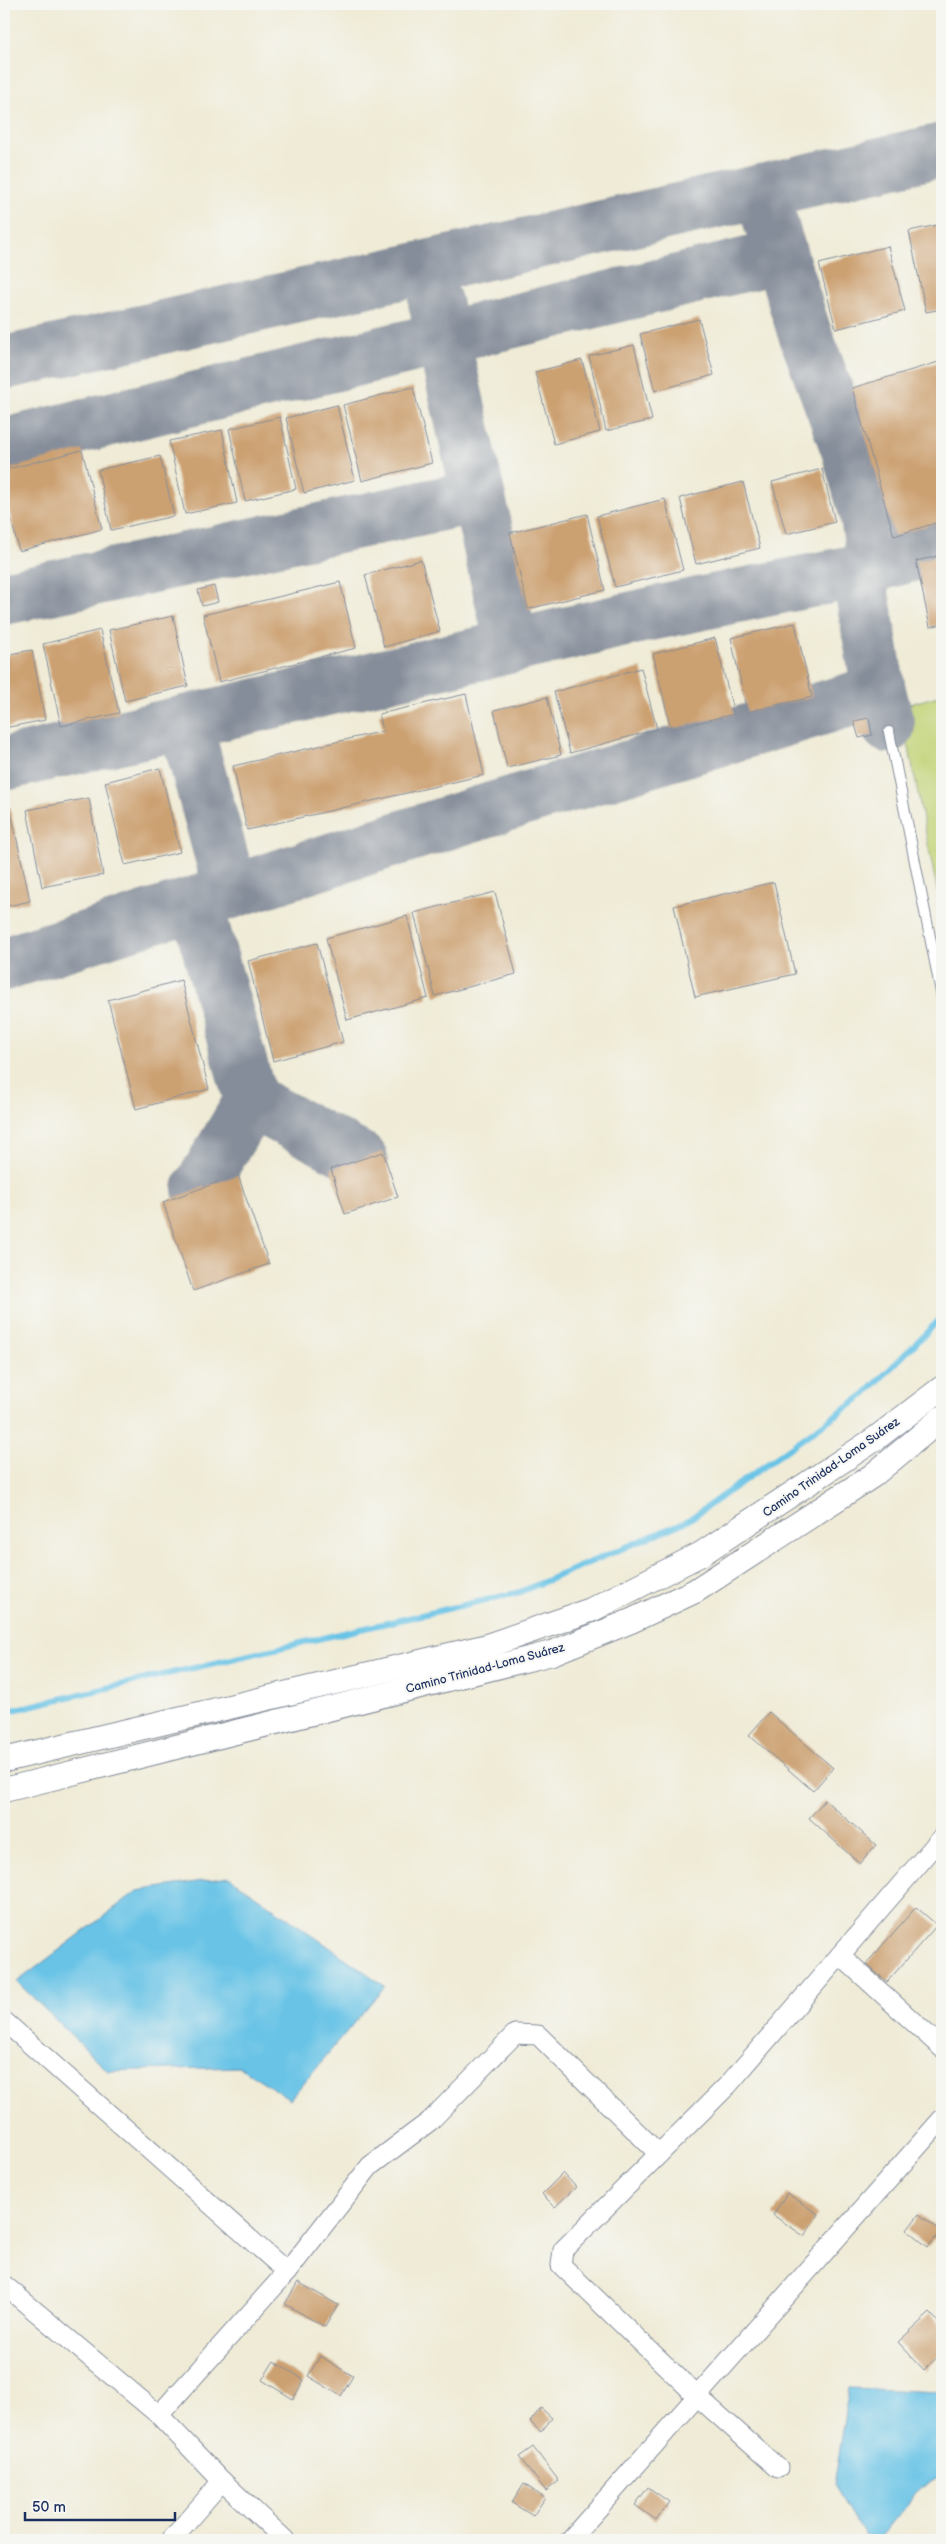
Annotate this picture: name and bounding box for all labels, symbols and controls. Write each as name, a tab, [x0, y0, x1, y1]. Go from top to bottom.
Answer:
street label: Camino Trinidad-Loma Suárez	[760, 1414, 903, 1520]
street label: Camino Trinidad-Loma Suárez	[404, 1640, 566, 1697]
scale bar	[25, 2489, 175, 2521]
text: 50 m	[32, 2498, 66, 2517]

